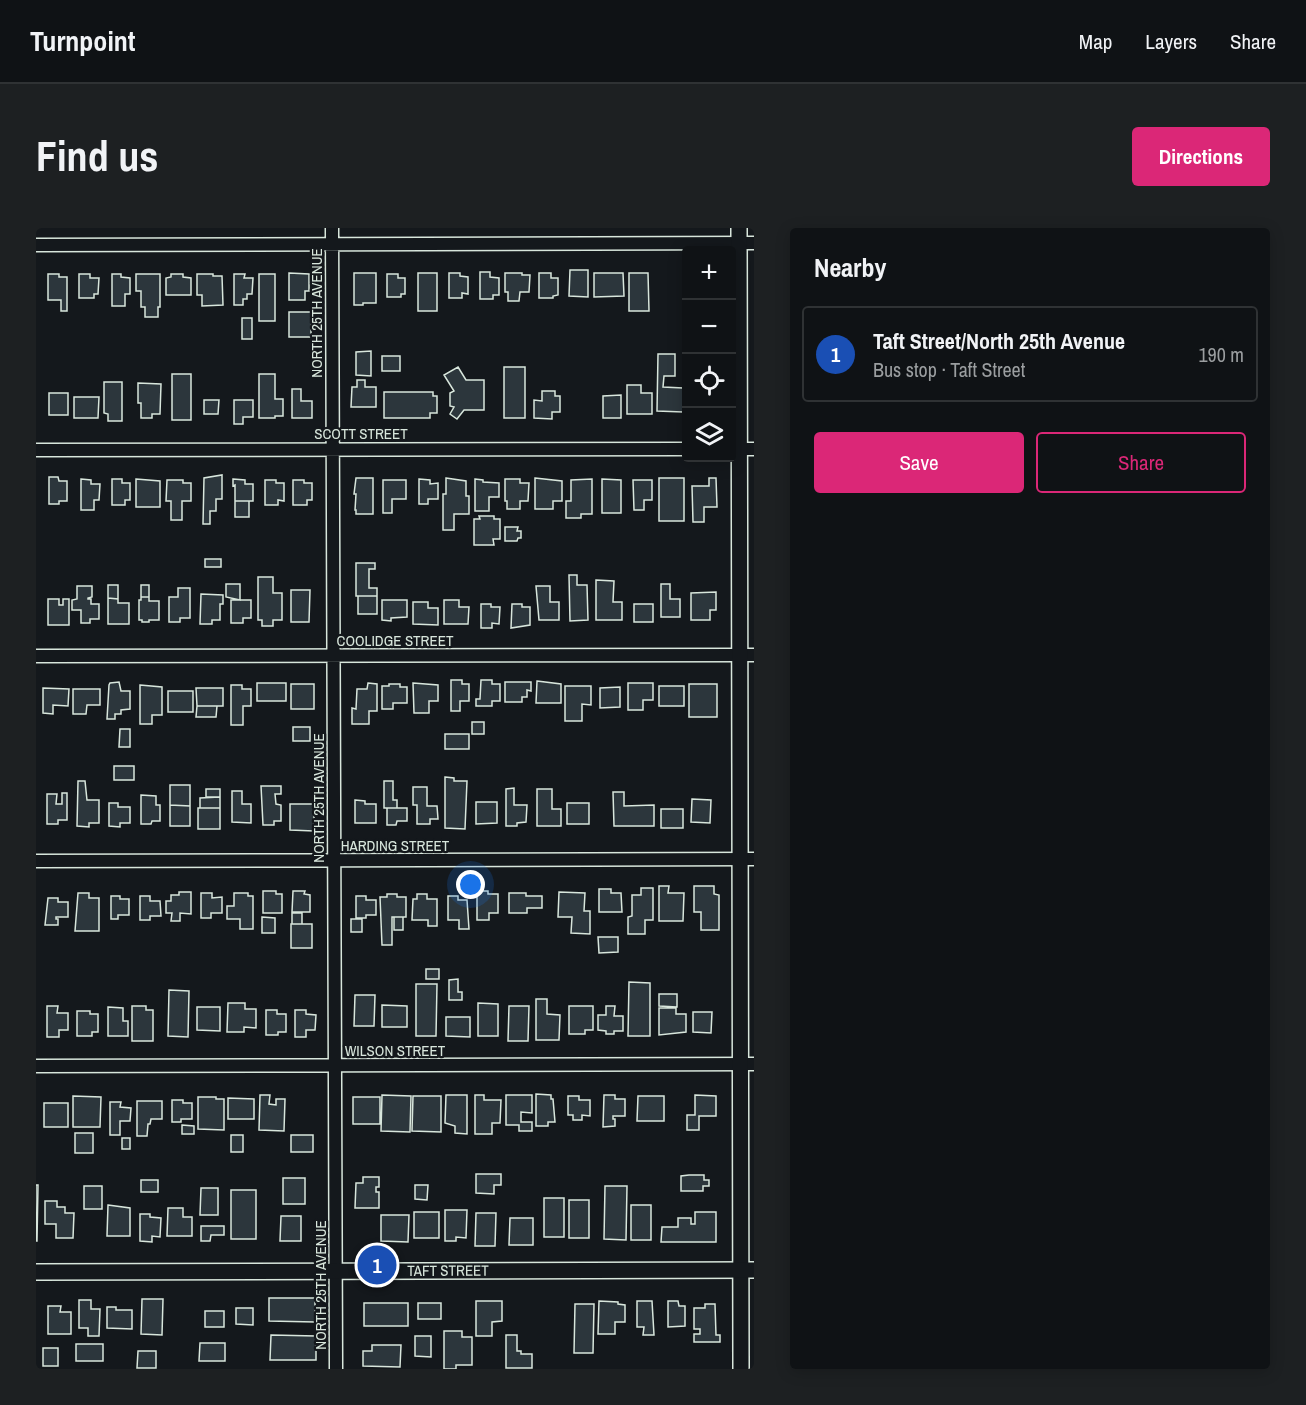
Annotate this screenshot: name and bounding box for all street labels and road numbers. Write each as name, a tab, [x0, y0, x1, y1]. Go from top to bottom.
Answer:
street label: NORTH 25TH AVENUE	[306, 248, 327, 378]
street label: SCOTT STREET	[314, 423, 408, 444]
street label: COOLIDGE STREET	[337, 630, 454, 651]
street label: NORTH 25TH AVENUE	[308, 733, 329, 863]
street label: HARDING STREET	[341, 835, 450, 856]
street label: WILSON STREET	[345, 1040, 446, 1061]
street label: NORTH 25TH AVENUE	[310, 1220, 331, 1350]
street label: TAFT STREET	[407, 1260, 489, 1281]

